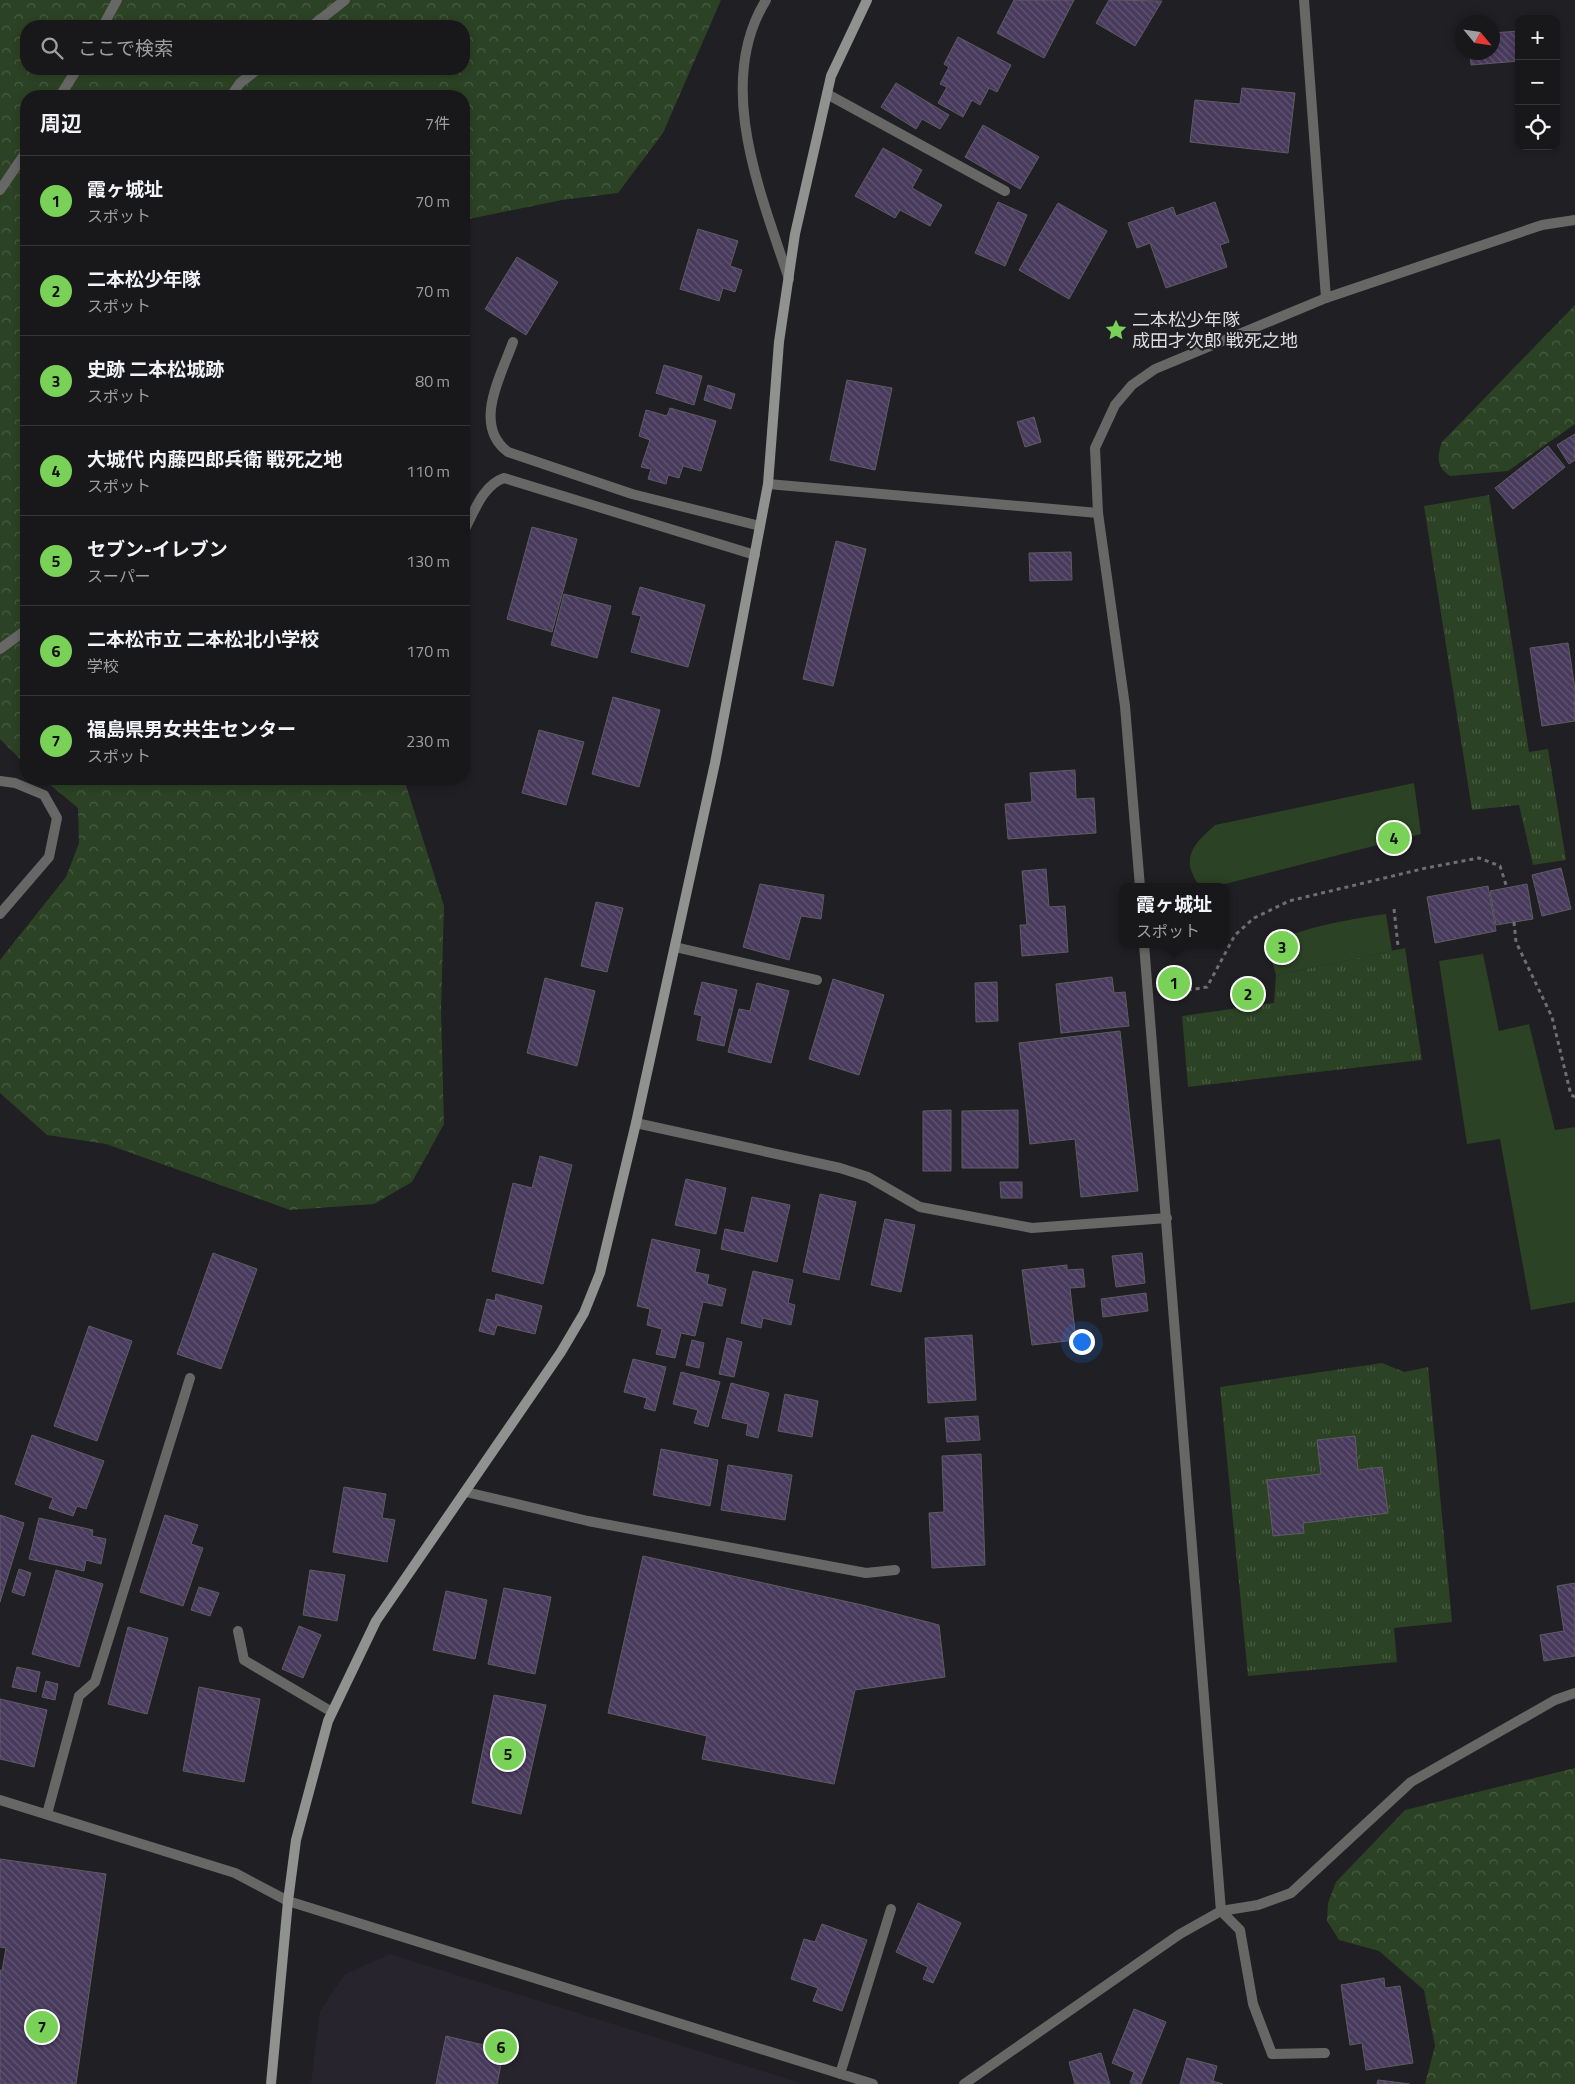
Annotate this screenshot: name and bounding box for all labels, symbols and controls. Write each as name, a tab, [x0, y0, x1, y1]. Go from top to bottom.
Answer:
north arrow	[1455, 15, 1500, 60]
map controls	[1515, 15, 1560, 150]
button: +	[1515, 15, 1560, 60]
search box	[20, 20, 470, 75]
text: ここで検索	[78, 33, 173, 62]
icon: search	[38, 34, 66, 62]
button: −	[1515, 60, 1560, 105]
button: locate	[1515, 105, 1560, 150]
text: 周辺	[40, 107, 82, 139]
text: 7件	[425, 111, 450, 135]
text: 霞ヶ城址	[87, 174, 163, 203]
text: 1	[52, 189, 60, 213]
text: 70 m	[415, 189, 450, 213]
text: スポット	[87, 204, 151, 228]
text: 二本松少年隊	[87, 264, 201, 293]
text: 2	[52, 279, 60, 303]
text: 70 m	[415, 279, 450, 303]
text: スポット	[87, 294, 151, 318]
place label: 二本松少年隊 成田才次郎 戦死之地	[1132, 306, 1298, 354]
place icon: 二本松少年隊 成田才次郎 戦死之地	[1103, 317, 1129, 343]
text: 史跡 二本松城跡	[87, 354, 224, 383]
text: 3	[52, 369, 60, 393]
text: 80 m	[415, 369, 450, 393]
text: スポット	[87, 384, 151, 408]
text: 大城代 内藤四郎兵衛 戦死之地	[87, 444, 342, 473]
text: 4	[52, 459, 60, 483]
text: 110 m	[406, 459, 450, 483]
text: スポット	[87, 474, 151, 498]
text: セブン-イレブン	[87, 534, 228, 563]
text: 5	[52, 549, 60, 573]
text: 130 m	[406, 549, 450, 573]
text: スーパー	[87, 564, 151, 588]
text: 二本松市立 二本松北小学校	[87, 624, 319, 653]
text: 6	[52, 639, 60, 663]
text: 170 m	[406, 639, 450, 663]
text: 学校	[87, 654, 119, 678]
text: 福島県男女共生センター	[87, 714, 296, 743]
text: 7	[52, 729, 60, 753]
text: 230 m	[406, 729, 450, 753]
text: スポット	[87, 744, 151, 768]
pin: 4	[1378, 819, 1410, 857]
popup	[1119, 883, 1229, 948]
text: 霞ヶ城址	[1136, 889, 1212, 918]
text: スポット	[1136, 919, 1200, 943]
pin: 3	[1266, 928, 1298, 966]
pin: 1	[1158, 964, 1190, 1002]
pin: 2	[1232, 975, 1264, 1013]
your location	[1069, 1329, 1095, 1355]
pin: 5	[492, 1735, 524, 1773]
pin: 7	[26, 2008, 58, 2046]
pin: 6	[485, 2028, 517, 2066]

